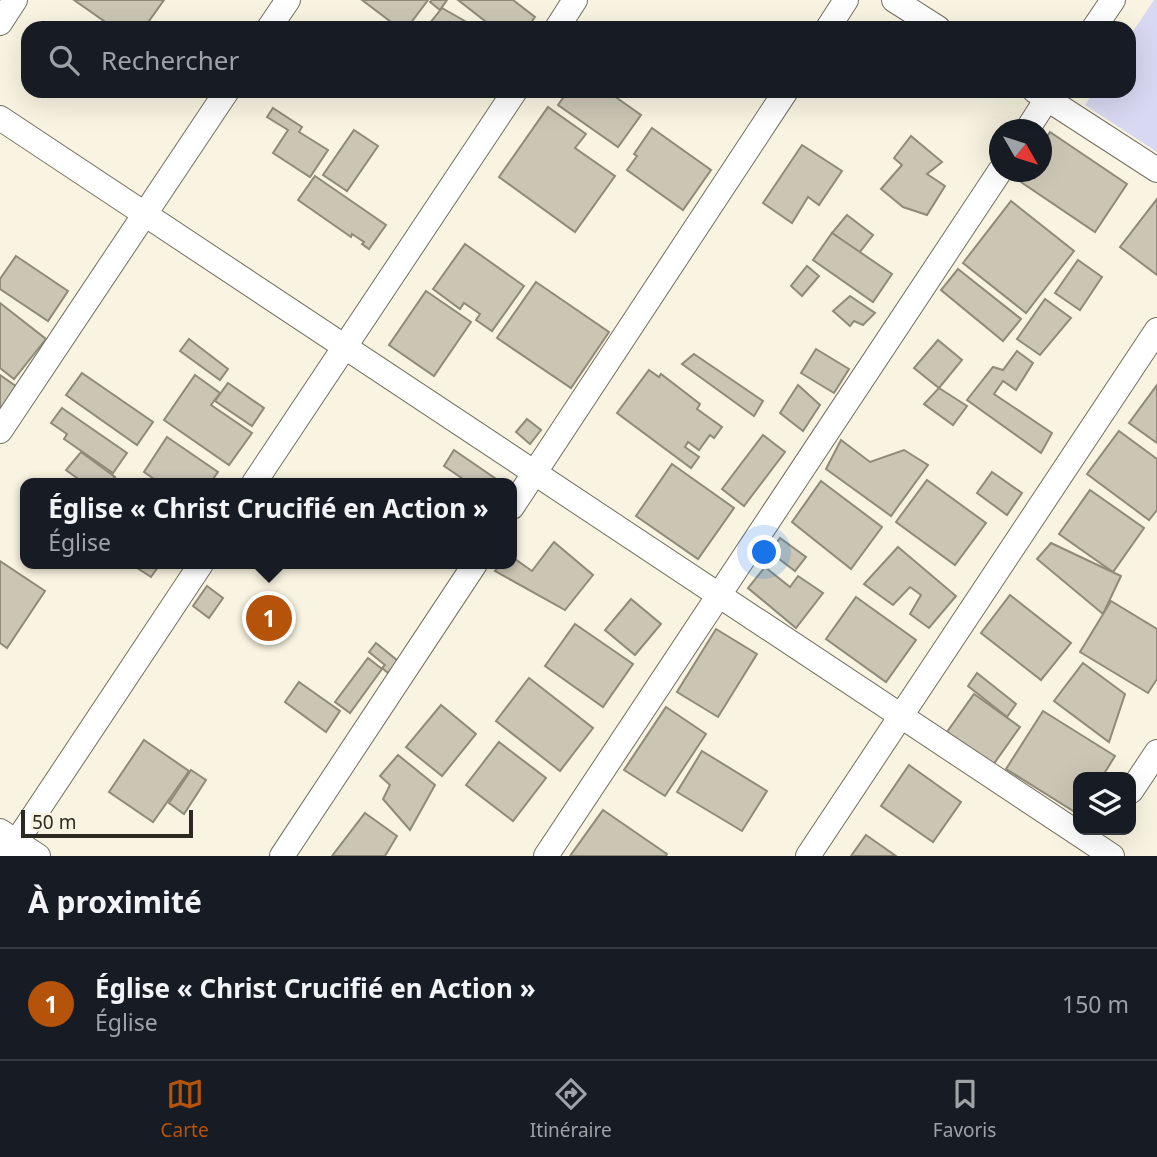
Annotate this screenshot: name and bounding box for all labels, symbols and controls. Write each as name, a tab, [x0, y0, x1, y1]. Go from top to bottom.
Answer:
search box	[21, 21, 1136, 98]
icon: search	[45, 41, 83, 79]
text: Rechercher	[101, 42, 239, 78]
north arrow	[989, 119, 1052, 182]
popup	[20, 478, 517, 569]
text: Église « Christ Crucifié en Action »	[48, 490, 489, 526]
text: Église	[48, 526, 111, 558]
your location	[747, 535, 781, 569]
pin: 1	[246, 592, 292, 644]
map controls	[1073, 772, 1136, 835]
button: layers	[1073, 772, 1136, 835]
scale bar	[21, 807, 192, 839]
text: 50 m	[32, 809, 76, 835]
text: À proximité	[28, 881, 202, 922]
text: Église « Christ Crucifié en Action »	[95, 970, 536, 1006]
text: 1	[44, 988, 58, 1020]
text: 150 m	[1062, 988, 1129, 1020]
text: Église	[95, 1006, 158, 1038]
tab: Carte	[161, 1075, 209, 1143]
tab: Itinéraire	[530, 1075, 612, 1143]
tab: Favoris	[933, 1075, 996, 1143]

